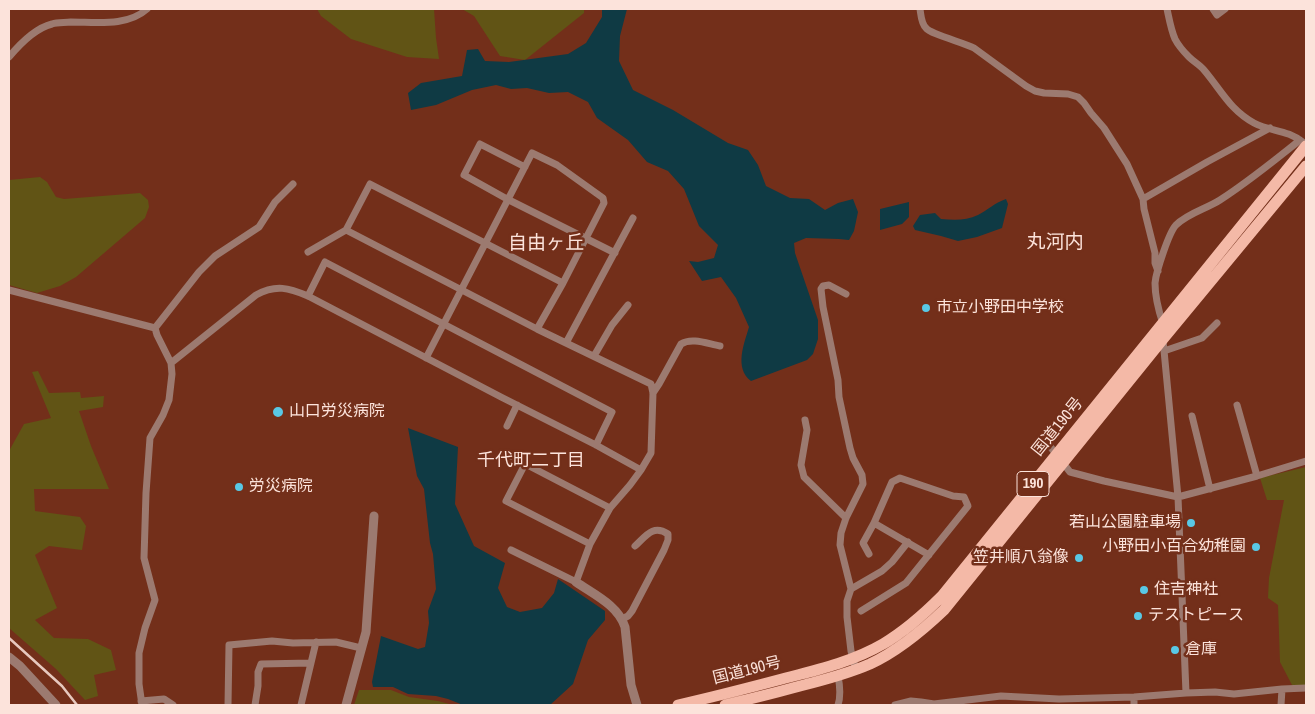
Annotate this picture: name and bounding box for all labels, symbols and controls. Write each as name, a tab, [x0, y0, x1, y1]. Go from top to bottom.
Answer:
district label: 丸河内	[1027, 232, 1083, 254]
district label: 自由ヶ丘	[508, 233, 584, 255]
place label: 市立小野田中学校	[936, 298, 1064, 318]
marker: 市立小野田中学校	[920, 302, 932, 314]
street label: 国道190号	[1029, 394, 1087, 460]
place label: 山口労災病院	[289, 402, 385, 422]
marker: 山口労災病院	[271, 405, 285, 419]
district label: 千代町二丁目	[477, 450, 585, 472]
road number: 190	[1017, 472, 1049, 496]
place label: 労災病院	[249, 477, 313, 497]
marker: 労災病院	[233, 481, 245, 493]
place label: 若山公園駐車場	[1069, 513, 1181, 533]
marker: 若山公園駐車場	[1185, 517, 1197, 529]
place label: 小野田小百合幼稚園	[1102, 537, 1246, 557]
marker: 小野田小百合幼稚園	[1250, 541, 1262, 553]
place label: 笠井順八翁像	[973, 548, 1069, 568]
marker: 笠井順八翁像	[1073, 552, 1085, 564]
place label: 住吉神社	[1154, 580, 1218, 600]
marker: 住吉神社	[1138, 584, 1150, 596]
place label: テストピース	[1148, 606, 1244, 626]
marker: テストピース	[1132, 610, 1144, 622]
place label: 倉庫	[1185, 640, 1217, 660]
marker: 倉庫	[1169, 644, 1181, 656]
street label: 国道190号	[711, 653, 783, 689]

